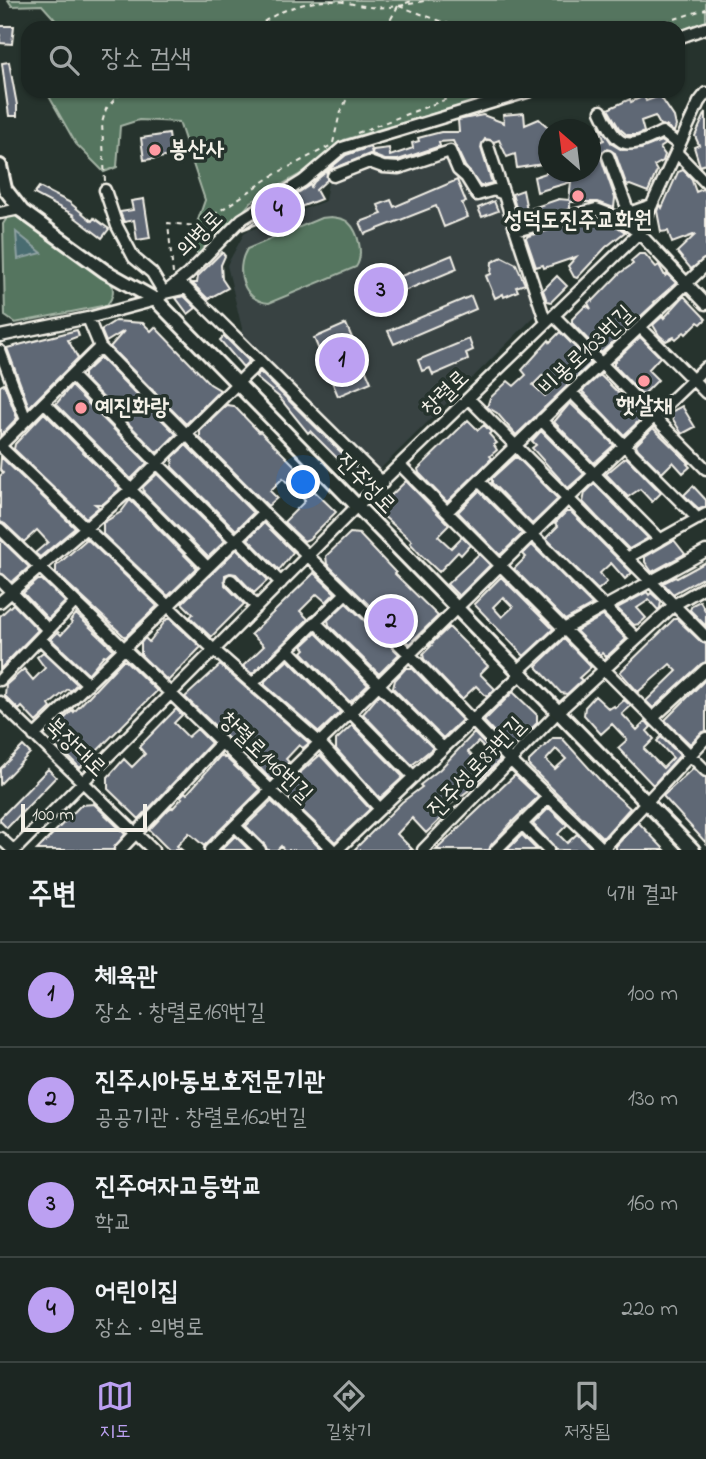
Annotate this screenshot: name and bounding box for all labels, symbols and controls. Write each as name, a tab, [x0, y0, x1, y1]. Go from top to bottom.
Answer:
search box	[21, 21, 685, 98]
icon: search	[45, 41, 83, 79]
text: 장소 검색	[101, 41, 191, 79]
north arrow	[538, 119, 601, 182]
place label: 봉산사	[169, 134, 225, 167]
marker: 봉산사	[147, 142, 163, 158]
pin: 4	[255, 184, 301, 236]
marker: 성덕도진주교화원	[570, 188, 586, 204]
street label: 의병로	[169, 204, 231, 266]
place label: 성덕도진주교화원	[504, 205, 652, 238]
pin: 3	[358, 264, 404, 316]
street label: 비봉로103번길	[532, 298, 642, 404]
pin: 1	[319, 334, 365, 386]
street label: 창렬로	[415, 363, 477, 425]
marker: 햇살채	[636, 373, 652, 389]
place label: 햇살채	[615, 390, 672, 423]
place label: 예진화랑	[95, 392, 170, 425]
marker: 예진화랑	[73, 400, 89, 416]
street label: 진주성로	[327, 446, 403, 522]
your location	[286, 465, 320, 499]
pin: 2	[368, 595, 414, 647]
street label: 창렬로146번길	[211, 705, 319, 811]
street label: 북장대로	[37, 710, 113, 786]
street label: 진주성로87번길	[420, 710, 534, 826]
scale bar	[21, 801, 147, 833]
text: 100 m	[32, 802, 74, 829]
text: 주변	[28, 874, 76, 918]
text: 4개 결과	[607, 879, 678, 912]
text: 체육관	[95, 959, 158, 997]
text: 1	[47, 978, 55, 1011]
text: 100 m	[627, 978, 678, 1011]
text: 장소 · 창렬로169번길	[95, 997, 265, 1030]
text: 진주시아동보호전문기관	[95, 1064, 325, 1102]
text: 2	[45, 1083, 57, 1116]
text: 130 m	[628, 1083, 678, 1116]
text: 공공기관 · 창렬로162번길	[95, 1102, 307, 1135]
text: 진주여자고등학교	[95, 1169, 262, 1207]
text: 3	[46, 1188, 56, 1221]
text: 160 m	[627, 1188, 678, 1221]
text: 학교	[95, 1207, 132, 1240]
text: 어린이집	[95, 1274, 179, 1312]
text: 4	[46, 1293, 56, 1326]
text: 220 m	[622, 1293, 678, 1326]
text: 장소 · 의병로	[95, 1312, 204, 1345]
tab: 지도	[96, 1377, 134, 1446]
tab: 길찾기	[326, 1377, 372, 1446]
tab: 저장됨	[564, 1377, 610, 1446]

